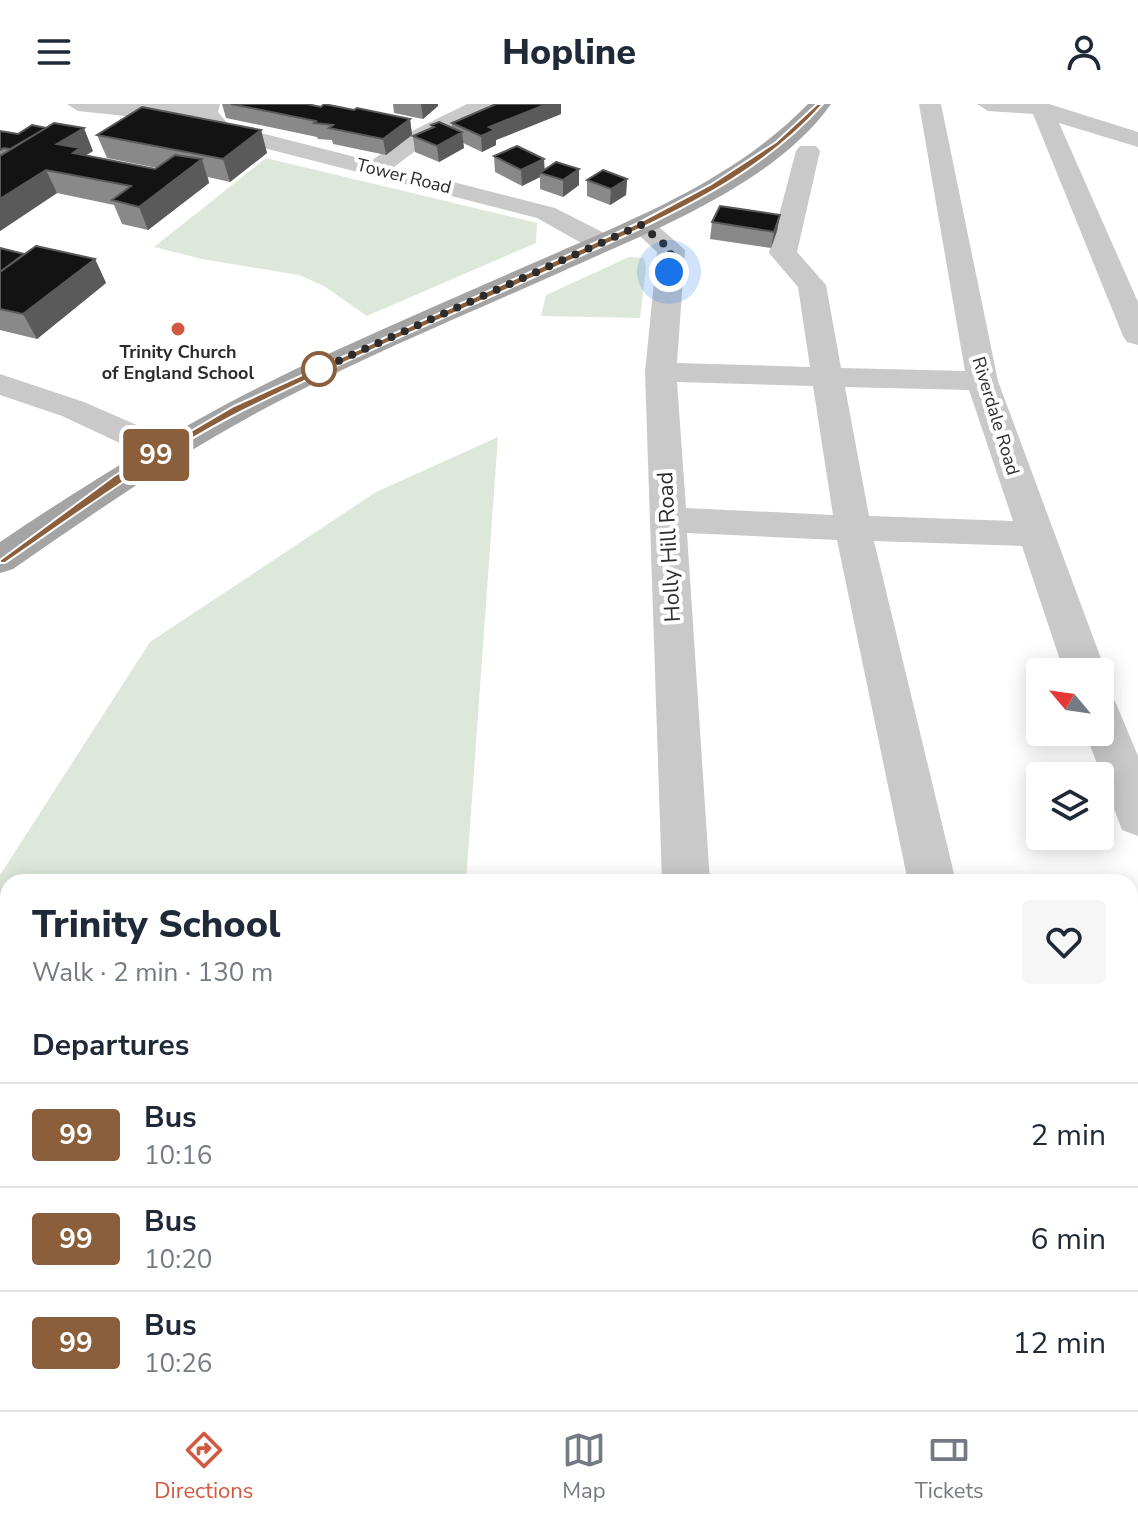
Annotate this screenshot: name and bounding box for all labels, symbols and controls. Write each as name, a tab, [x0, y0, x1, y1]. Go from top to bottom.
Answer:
text: Hopline	[502, 28, 636, 77]
icon: menu	[32, 30, 76, 74]
icon: person	[1062, 30, 1106, 74]
street label: Tower Road	[354, 153, 454, 199]
your location	[649, 252, 689, 292]
marker: Trinity Church of England School	[169, 320, 187, 338]
place label: Trinity Church of England School	[102, 340, 254, 385]
unlabelled marker	[302, 352, 336, 386]
street label: Riverdale Road	[967, 354, 1025, 478]
line badge: 99	[120, 429, 192, 481]
text: 99	[139, 436, 173, 474]
street label: Holly Hill Road	[650, 471, 688, 623]
north arrow	[1026, 658, 1114, 746]
map controls	[1026, 658, 1114, 850]
button: layers	[1026, 762, 1114, 850]
text: Trinity School	[32, 899, 281, 950]
button: heart	[1022, 900, 1106, 984]
text: Walk · 2 min · 130 m	[32, 955, 273, 990]
text: Departures	[32, 1025, 189, 1066]
text: Bus	[144, 1097, 197, 1138]
text: 2 min	[1031, 1115, 1106, 1156]
text: 99	[59, 1116, 93, 1154]
text: 10:16	[144, 1138, 212, 1173]
text: Bus	[144, 1201, 197, 1242]
text: 6 min	[1031, 1219, 1106, 1260]
text: 99	[59, 1220, 93, 1258]
text: 10:20	[144, 1242, 212, 1277]
text: Bus	[144, 1305, 197, 1346]
text: 12 min	[1013, 1323, 1106, 1364]
text: 99	[59, 1324, 93, 1362]
text: 10:26	[144, 1346, 212, 1381]
tab: Directions	[154, 1428, 253, 1506]
tab: Map	[562, 1428, 606, 1506]
tab: Tickets	[914, 1428, 984, 1506]

